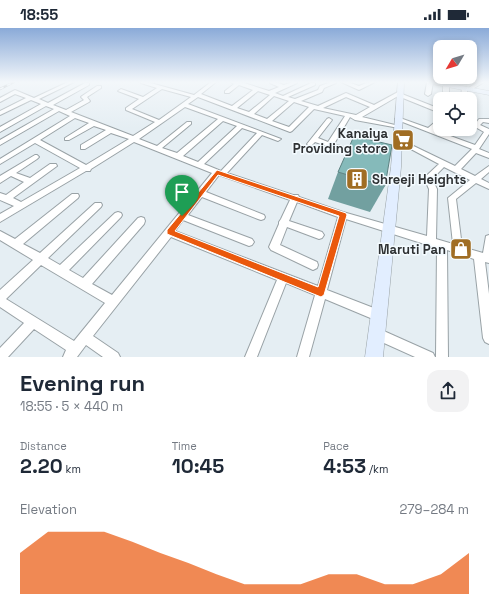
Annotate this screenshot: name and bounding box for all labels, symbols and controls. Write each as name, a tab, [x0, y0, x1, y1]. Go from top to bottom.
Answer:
text: 18:55	[20, 5, 58, 24]
north arrow	[433, 40, 477, 84]
map controls	[433, 40, 477, 136]
button: locate	[433, 92, 477, 136]
place label: Kanaiya Providing store	[293, 125, 388, 157]
supermarket icon: Kanaiya Providing store	[390, 127, 416, 153]
building icon: Shreeji Heights	[344, 166, 370, 192]
place label: Shreeji Heights	[372, 171, 467, 188]
pin	[165, 175, 199, 216]
icon: arrive	[171, 181, 193, 203]
shop icon: Maruti Pan	[448, 236, 474, 262]
place label: Maruti Pan	[378, 241, 446, 258]
text: Evening run	[20, 369, 145, 397]
button: share	[427, 370, 469, 412]
text: 18:55 · 5 × 440 m	[20, 398, 123, 415]
text: Distance	[20, 439, 67, 453]
text: Time	[172, 439, 197, 453]
text: Pace	[323, 439, 349, 453]
text: 2.20	[20, 453, 63, 479]
text: 10:45	[172, 453, 224, 479]
text: 4:53	[323, 453, 366, 479]
text: km	[63, 462, 81, 476]
text: /km	[366, 462, 388, 476]
text: Elevation	[20, 501, 77, 518]
text: 279–284 m	[400, 501, 469, 518]

